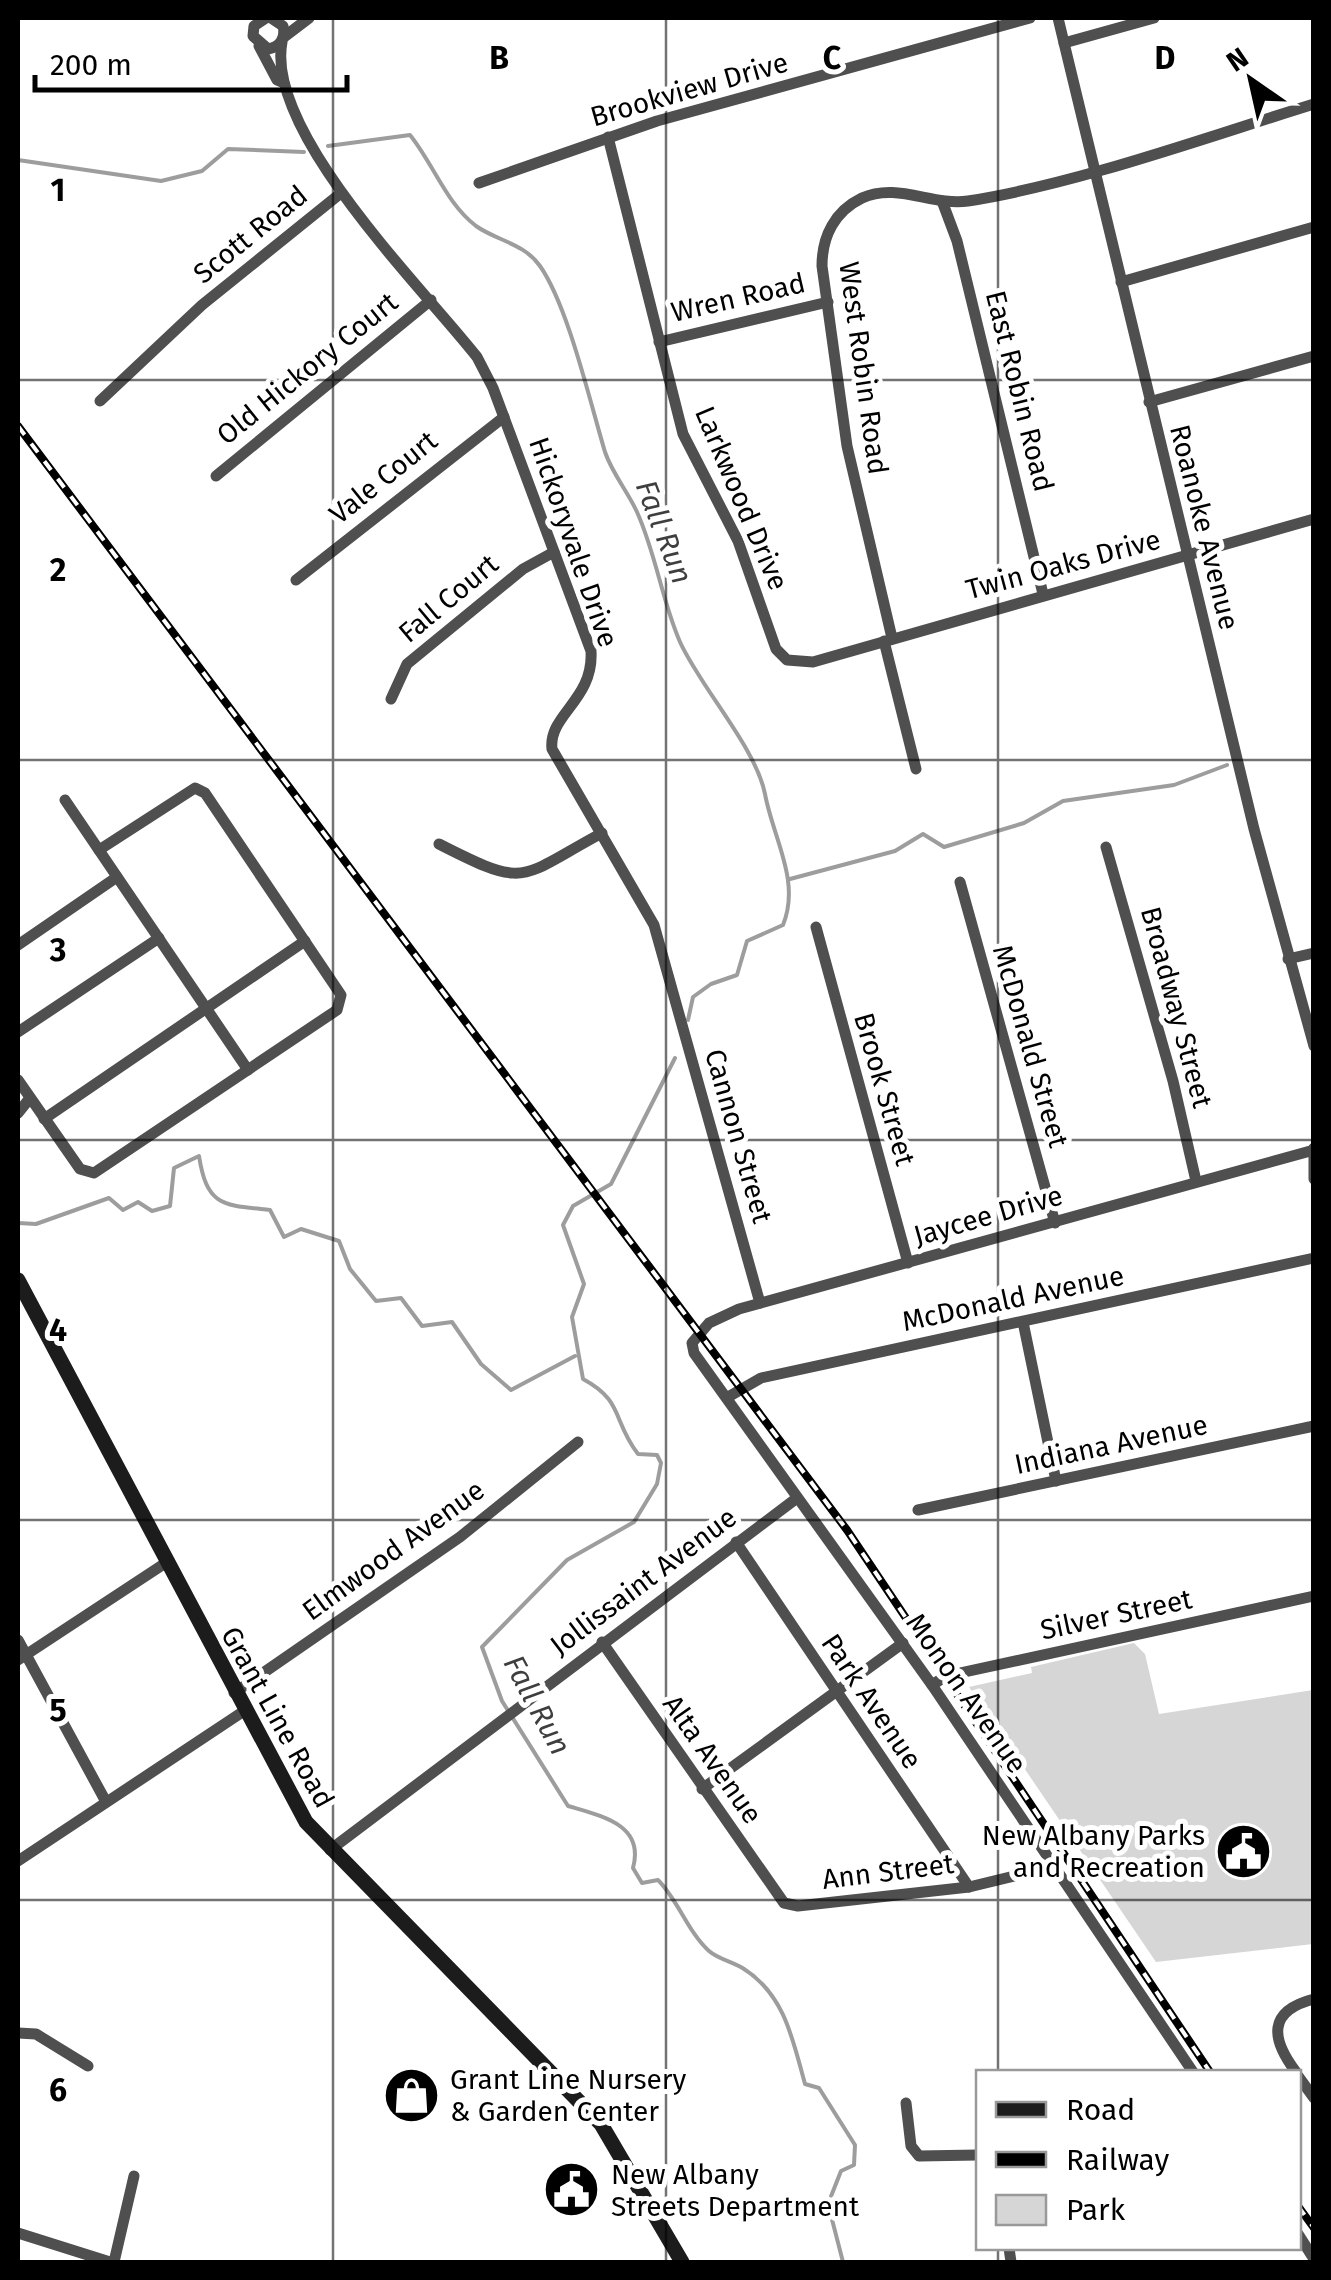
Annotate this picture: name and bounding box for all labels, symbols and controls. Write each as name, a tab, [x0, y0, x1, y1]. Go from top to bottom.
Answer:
scale bar	[35, 30, 348, 92]
north arrow	[1201, 30, 1301, 130]
text: B	[489, 39, 509, 77]
text: C	[823, 39, 842, 77]
text: D	[1155, 39, 1175, 77]
text: N	[1220, 41, 1254, 79]
street label: Brookview Drive	[586, 45, 792, 133]
text: 200 m	[50, 47, 132, 83]
text: 1	[51, 171, 65, 209]
street label: Scott Road	[187, 179, 314, 290]
street label: West Robin Road	[832, 260, 895, 477]
street label: Wren Road	[668, 266, 808, 329]
street label: Old Hickory Court	[210, 285, 405, 451]
street label: East Robin Road	[979, 287, 1060, 495]
street label: Larkwood Drive	[688, 401, 795, 595]
street label: Roanoke Avenue	[1163, 421, 1246, 633]
street label: Vale Court	[323, 423, 444, 531]
street label: Hickoryvale Drive	[522, 433, 625, 652]
water label: Fall Run	[628, 475, 700, 589]
street label: Twin Oaks Drive	[962, 523, 1164, 606]
street label: Fall Court	[392, 547, 505, 649]
text: 2	[50, 551, 66, 589]
street label: Broadway Street	[1134, 903, 1219, 1112]
text: 3	[49, 931, 66, 969]
street label: McDonald Street	[986, 941, 1075, 1152]
street label: Brook Street	[847, 1009, 922, 1170]
street label: Cannon Street	[698, 1045, 779, 1228]
street label: Jaycee Drive	[910, 1178, 1066, 1252]
street label: McDonald Avenue	[899, 1259, 1127, 1338]
text: 4	[49, 1311, 67, 1349]
street label: Indiana Avenue	[1012, 1408, 1211, 1481]
street label: Elmwood Avenue	[296, 1473, 491, 1627]
street label: Jollissaint Avenue	[544, 1501, 743, 1662]
street label: Silver Street	[1037, 1582, 1196, 1647]
street label: Monon Avenue	[899, 1607, 1034, 1780]
street label: Grant Line Road	[214, 1621, 341, 1814]
street label: Park Avenue	[814, 1628, 929, 1775]
water label: Fall Run	[496, 1649, 578, 1761]
street label: Alta Avenue	[656, 1688, 769, 1830]
text: 5	[49, 1691, 67, 1729]
place label: New Albany Parks and Recreation	[982, 1819, 1205, 1884]
public building icon: New Albany Parks and Recreation	[1214, 1821, 1274, 1881]
street label: Ann Street	[820, 1847, 957, 1896]
place label: Grant Line Nursery & Garden Center	[450, 2063, 687, 2128]
shop icon: Grant Line Nursery & Garden Center	[381, 2065, 441, 2125]
legend	[976, 2070, 1301, 2250]
text: 6	[49, 2071, 67, 2109]
text: Road	[1066, 2092, 1135, 2128]
text: Railway	[1066, 2142, 1169, 2178]
place label: New Albany Streets Department	[611, 2158, 860, 2223]
public building icon: New Albany Streets Department	[542, 2160, 602, 2220]
text: Park	[1066, 2192, 1126, 2228]

